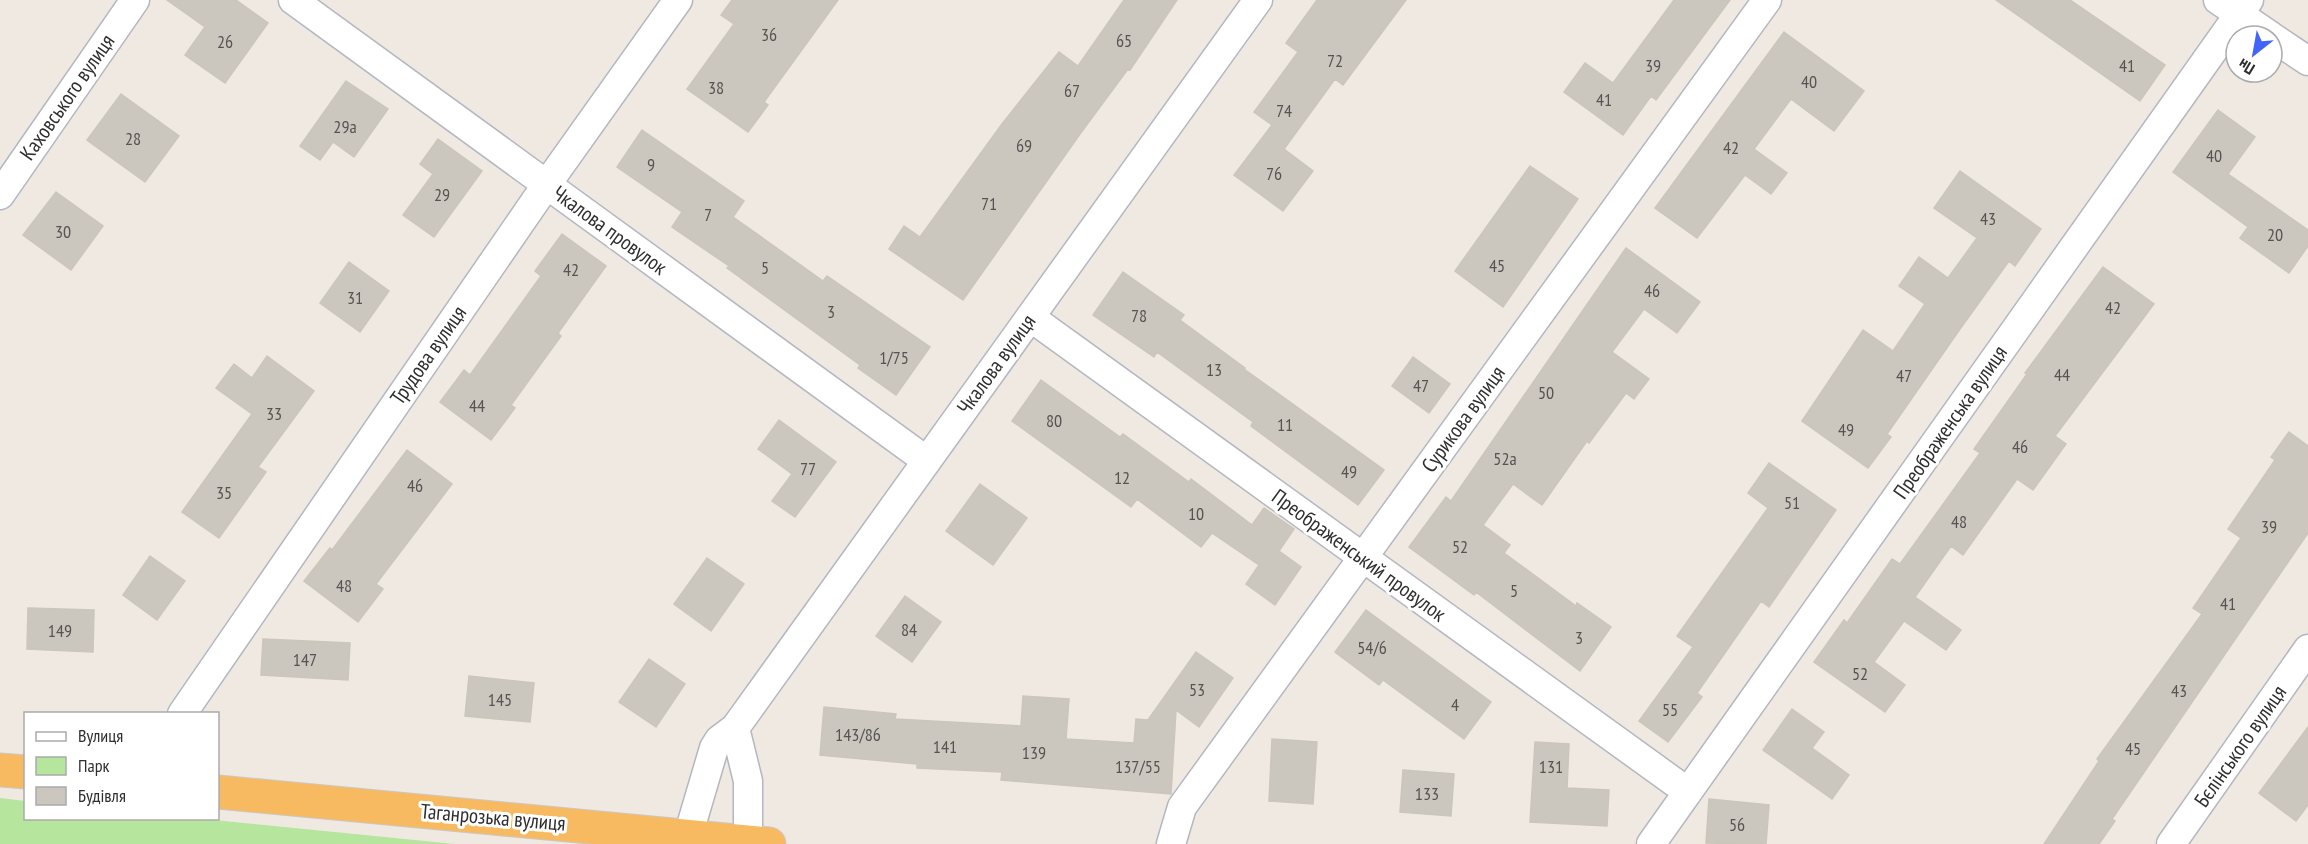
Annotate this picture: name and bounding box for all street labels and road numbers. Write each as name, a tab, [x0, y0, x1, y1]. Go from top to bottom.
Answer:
street label: Каховського вулиця	[14, 29, 120, 165]
street label: Чкалова провулок	[548, 179, 672, 281]
street label: Трудова вулиця	[384, 300, 472, 410]
street label: Чкалова вулиця	[951, 309, 1041, 419]
street label: Преображенська вулиця	[1887, 340, 2013, 504]
street label: Сурикова вулиця	[1415, 360, 1511, 478]
street label: Преображенський провулок	[1267, 483, 1451, 627]
street label: Бєлінського вулиця	[2188, 680, 2292, 812]
street label: Таганрозька вулиця	[419, 797, 567, 837]

